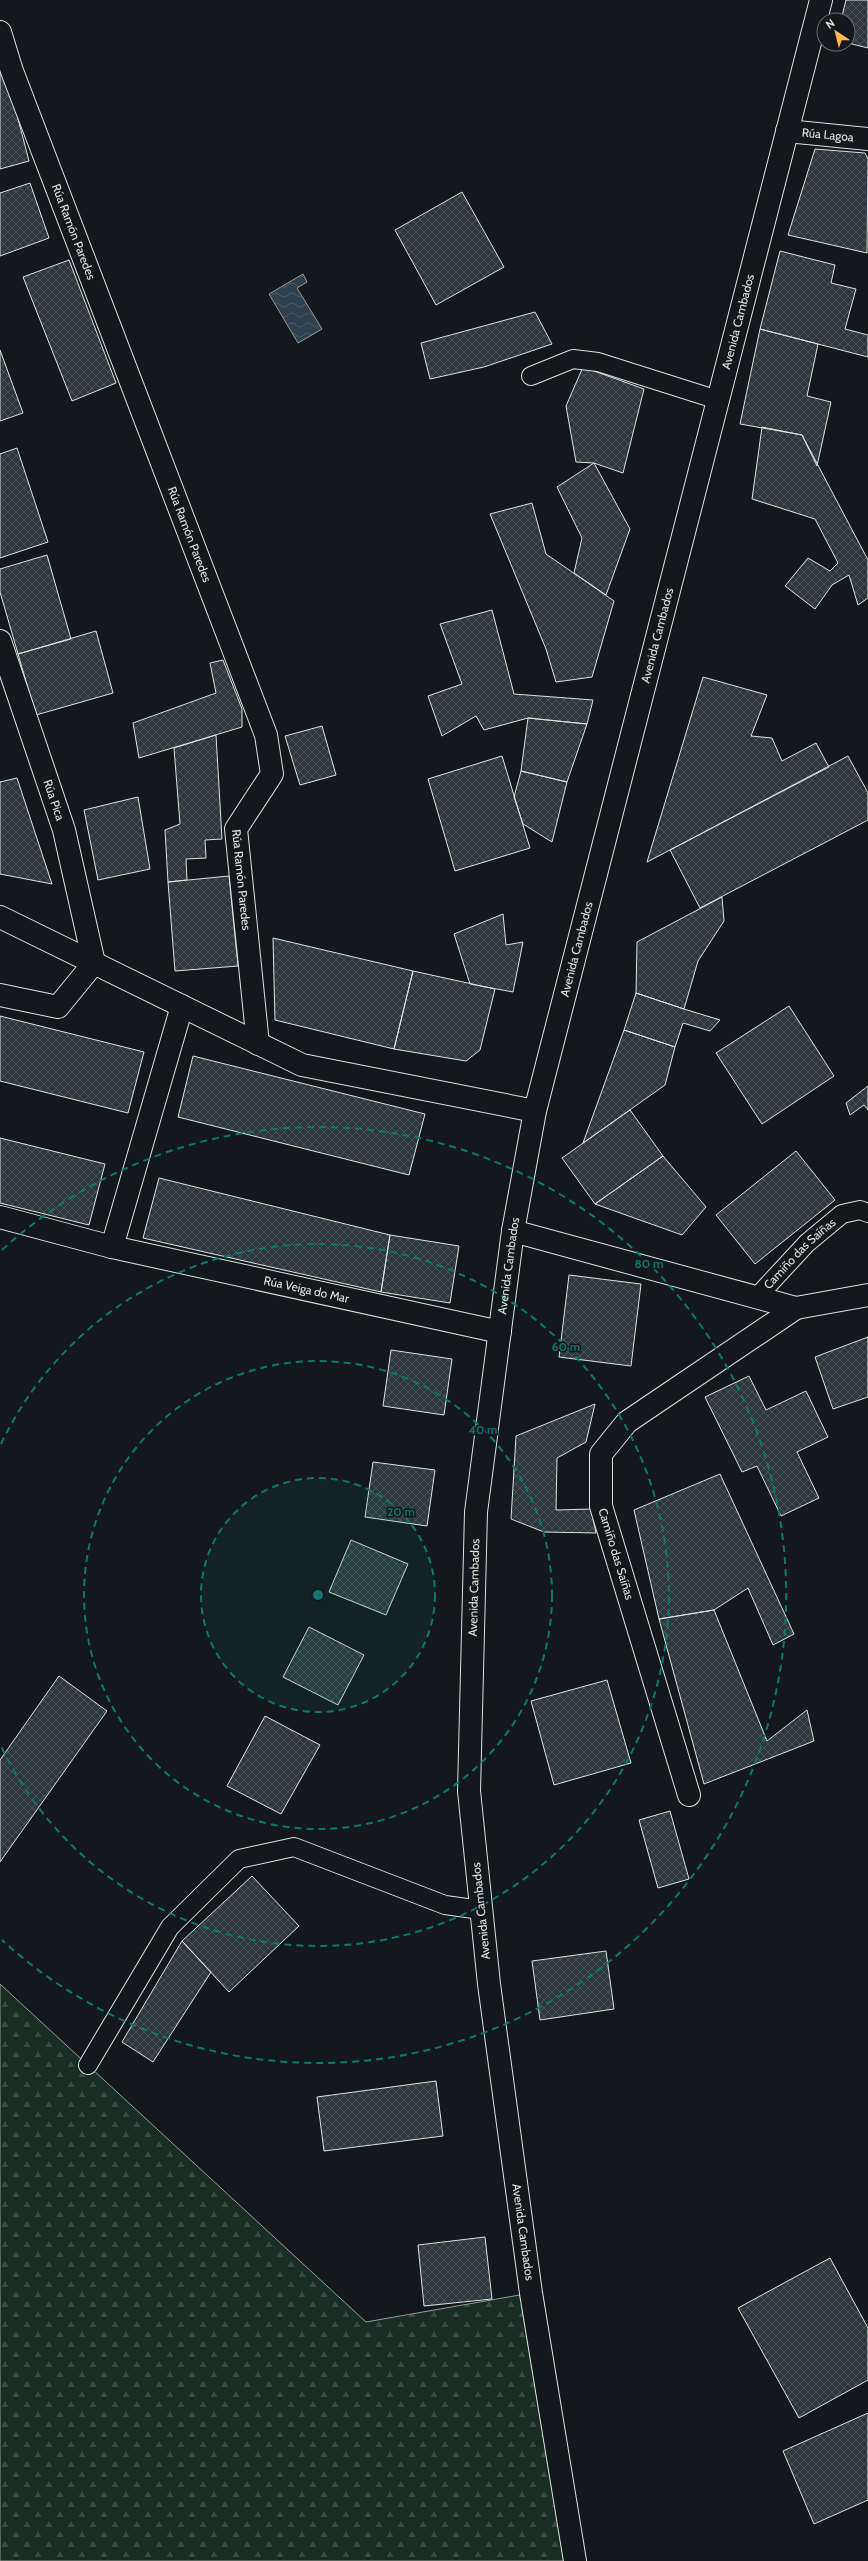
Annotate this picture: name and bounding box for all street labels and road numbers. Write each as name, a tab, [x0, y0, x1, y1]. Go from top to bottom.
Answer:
street label: Rúa Lagoa	[801, 125, 855, 145]
street label: Rúa Ramón Paredes	[49, 182, 99, 282]
street label: Avenida Cambados	[718, 272, 757, 371]
street label: Rúa Ramón Paredes	[165, 484, 215, 584]
street label: Avenida Cambados	[637, 586, 676, 685]
street label: Rúa Pica	[40, 777, 68, 823]
street label: Rúa Ramón Paredes	[229, 829, 254, 931]
street label: Avenida Cambados	[557, 900, 596, 998]
street label: Camiño das Saíñas	[760, 1214, 838, 1292]
street label: Avenida Cambados	[494, 1216, 522, 1315]
street label: Rúa Veiga do Mar	[262, 1272, 351, 1306]
street label: Camiño das Saíñas	[595, 1506, 638, 1602]
street label: Avenida Cambados	[465, 1538, 482, 1637]
street label: Avenida Cambados	[468, 1862, 493, 1960]
street label: Avenida Cambados	[509, 2183, 538, 2281]

